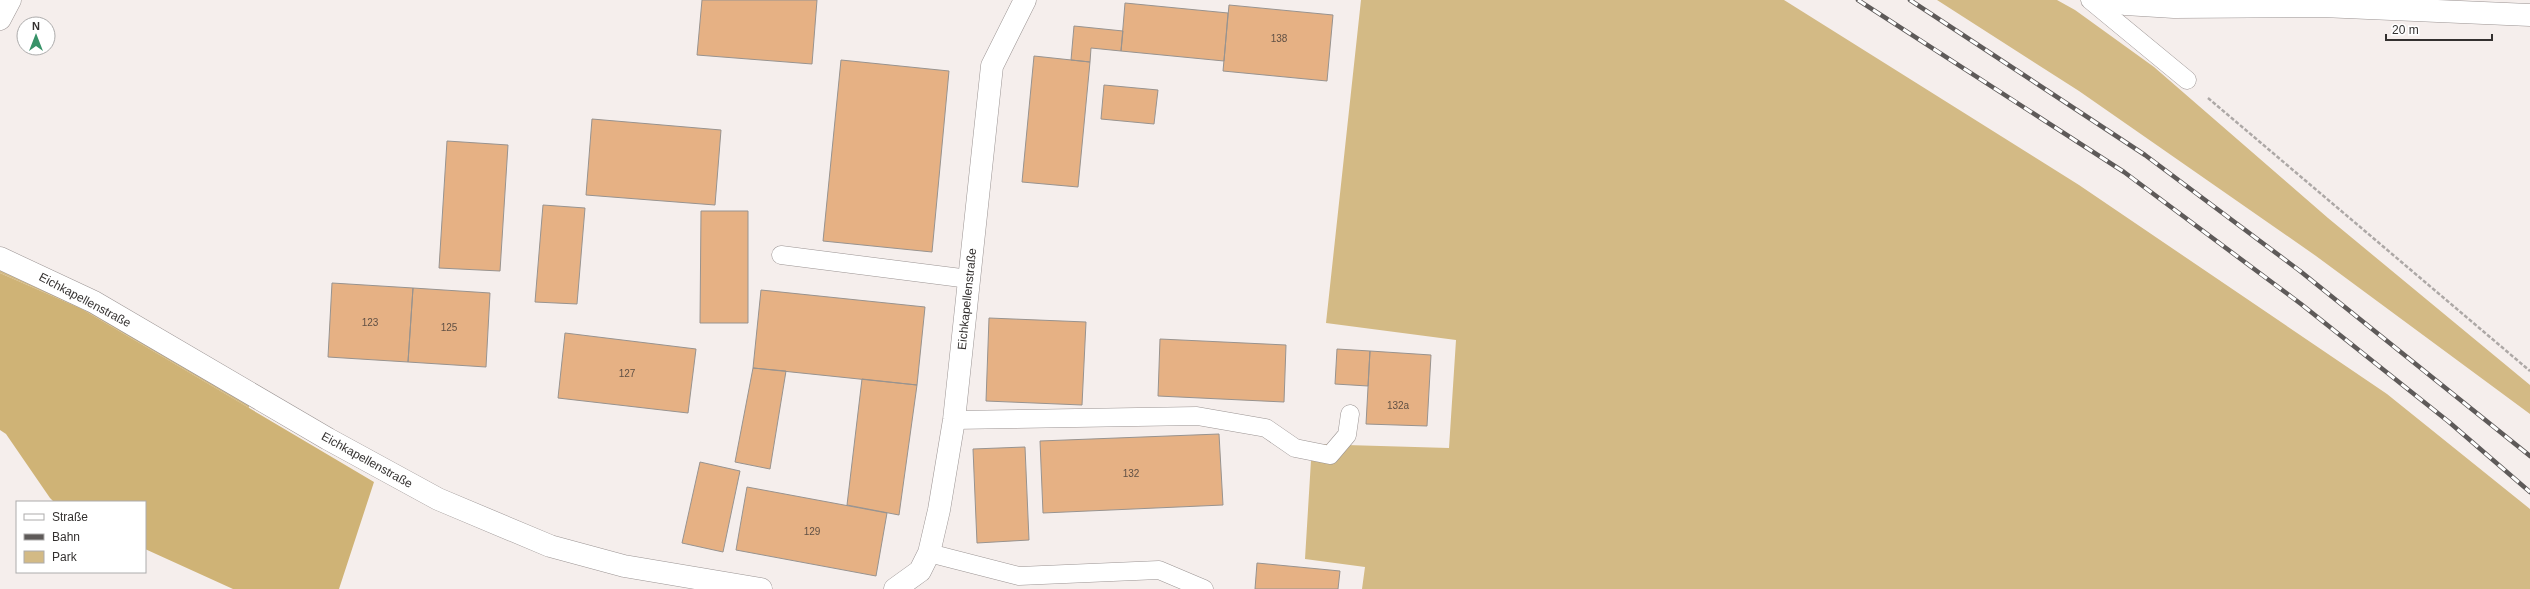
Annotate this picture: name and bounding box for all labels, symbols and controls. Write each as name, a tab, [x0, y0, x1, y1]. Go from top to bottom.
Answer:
north arrow	[16, 16, 56, 56]
scale bar	[2386, 16, 2492, 42]
text: N	[32, 20, 40, 32]
text: 20 m	[2392, 23, 2419, 37]
house number: 138	[1271, 33, 1288, 44]
street label: Eichkapellenstraße	[955, 247, 979, 350]
street label: Eichkapellenstraße	[37, 270, 134, 330]
house number: 123	[362, 317, 379, 328]
house number: 125	[441, 322, 458, 333]
house number: 127	[619, 368, 636, 379]
house number: 132a	[1387, 400, 1410, 411]
street label: Eichkapellenstraße	[319, 429, 415, 491]
house number: 132	[1123, 468, 1140, 479]
legend	[16, 501, 146, 573]
text: Straße	[52, 510, 88, 524]
house number: 129	[804, 526, 821, 537]
text: Bahn	[52, 530, 80, 544]
text: Park	[52, 550, 78, 564]

